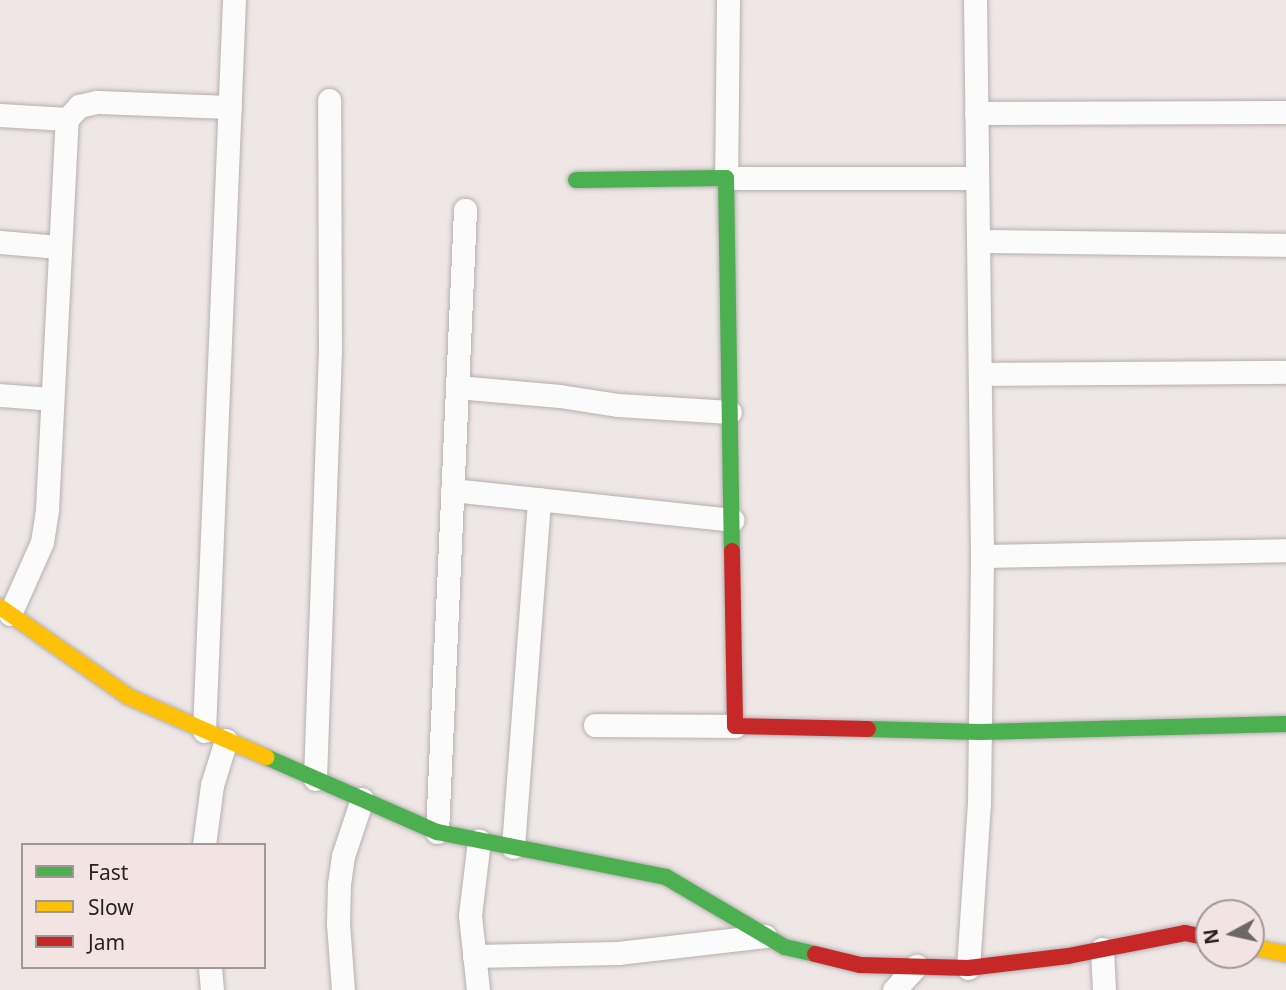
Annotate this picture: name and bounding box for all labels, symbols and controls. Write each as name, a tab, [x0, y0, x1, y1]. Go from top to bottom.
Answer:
legend	[21, 843, 266, 969]
text: Fast	[88, 858, 128, 886]
text: Slow	[88, 893, 134, 921]
north arrow	[1195, 899, 1265, 969]
text: N	[1197, 927, 1225, 946]
text: Jam	[88, 928, 125, 956]

